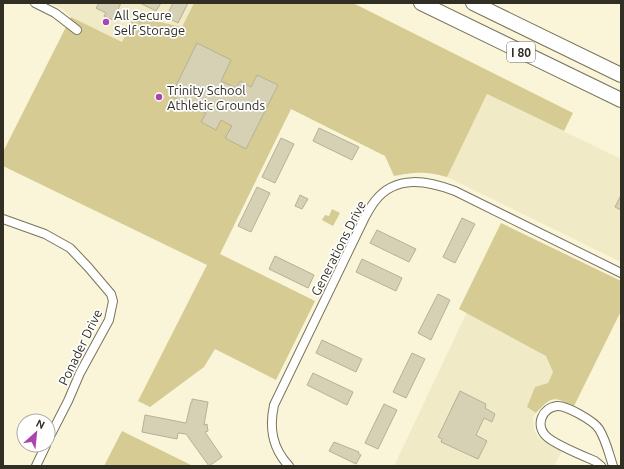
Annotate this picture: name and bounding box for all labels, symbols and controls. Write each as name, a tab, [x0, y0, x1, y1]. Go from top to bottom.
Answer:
place label: All Secure Self Storage	[114, 8, 185, 37]
marker: All Secure Self Storage	[101, 17, 111, 27]
road number: I 80	[507, 42, 535, 62]
place label: Trinity School Athletic Grounds	[167, 83, 265, 112]
marker: Trinity School Athletic Grounds	[154, 92, 164, 102]
street label: Generations Drive	[308, 198, 368, 298]
street label: Ponader Drive	[56, 307, 104, 387]
north arrow	[16, 413, 56, 453]
text: N	[34, 417, 47, 431]

